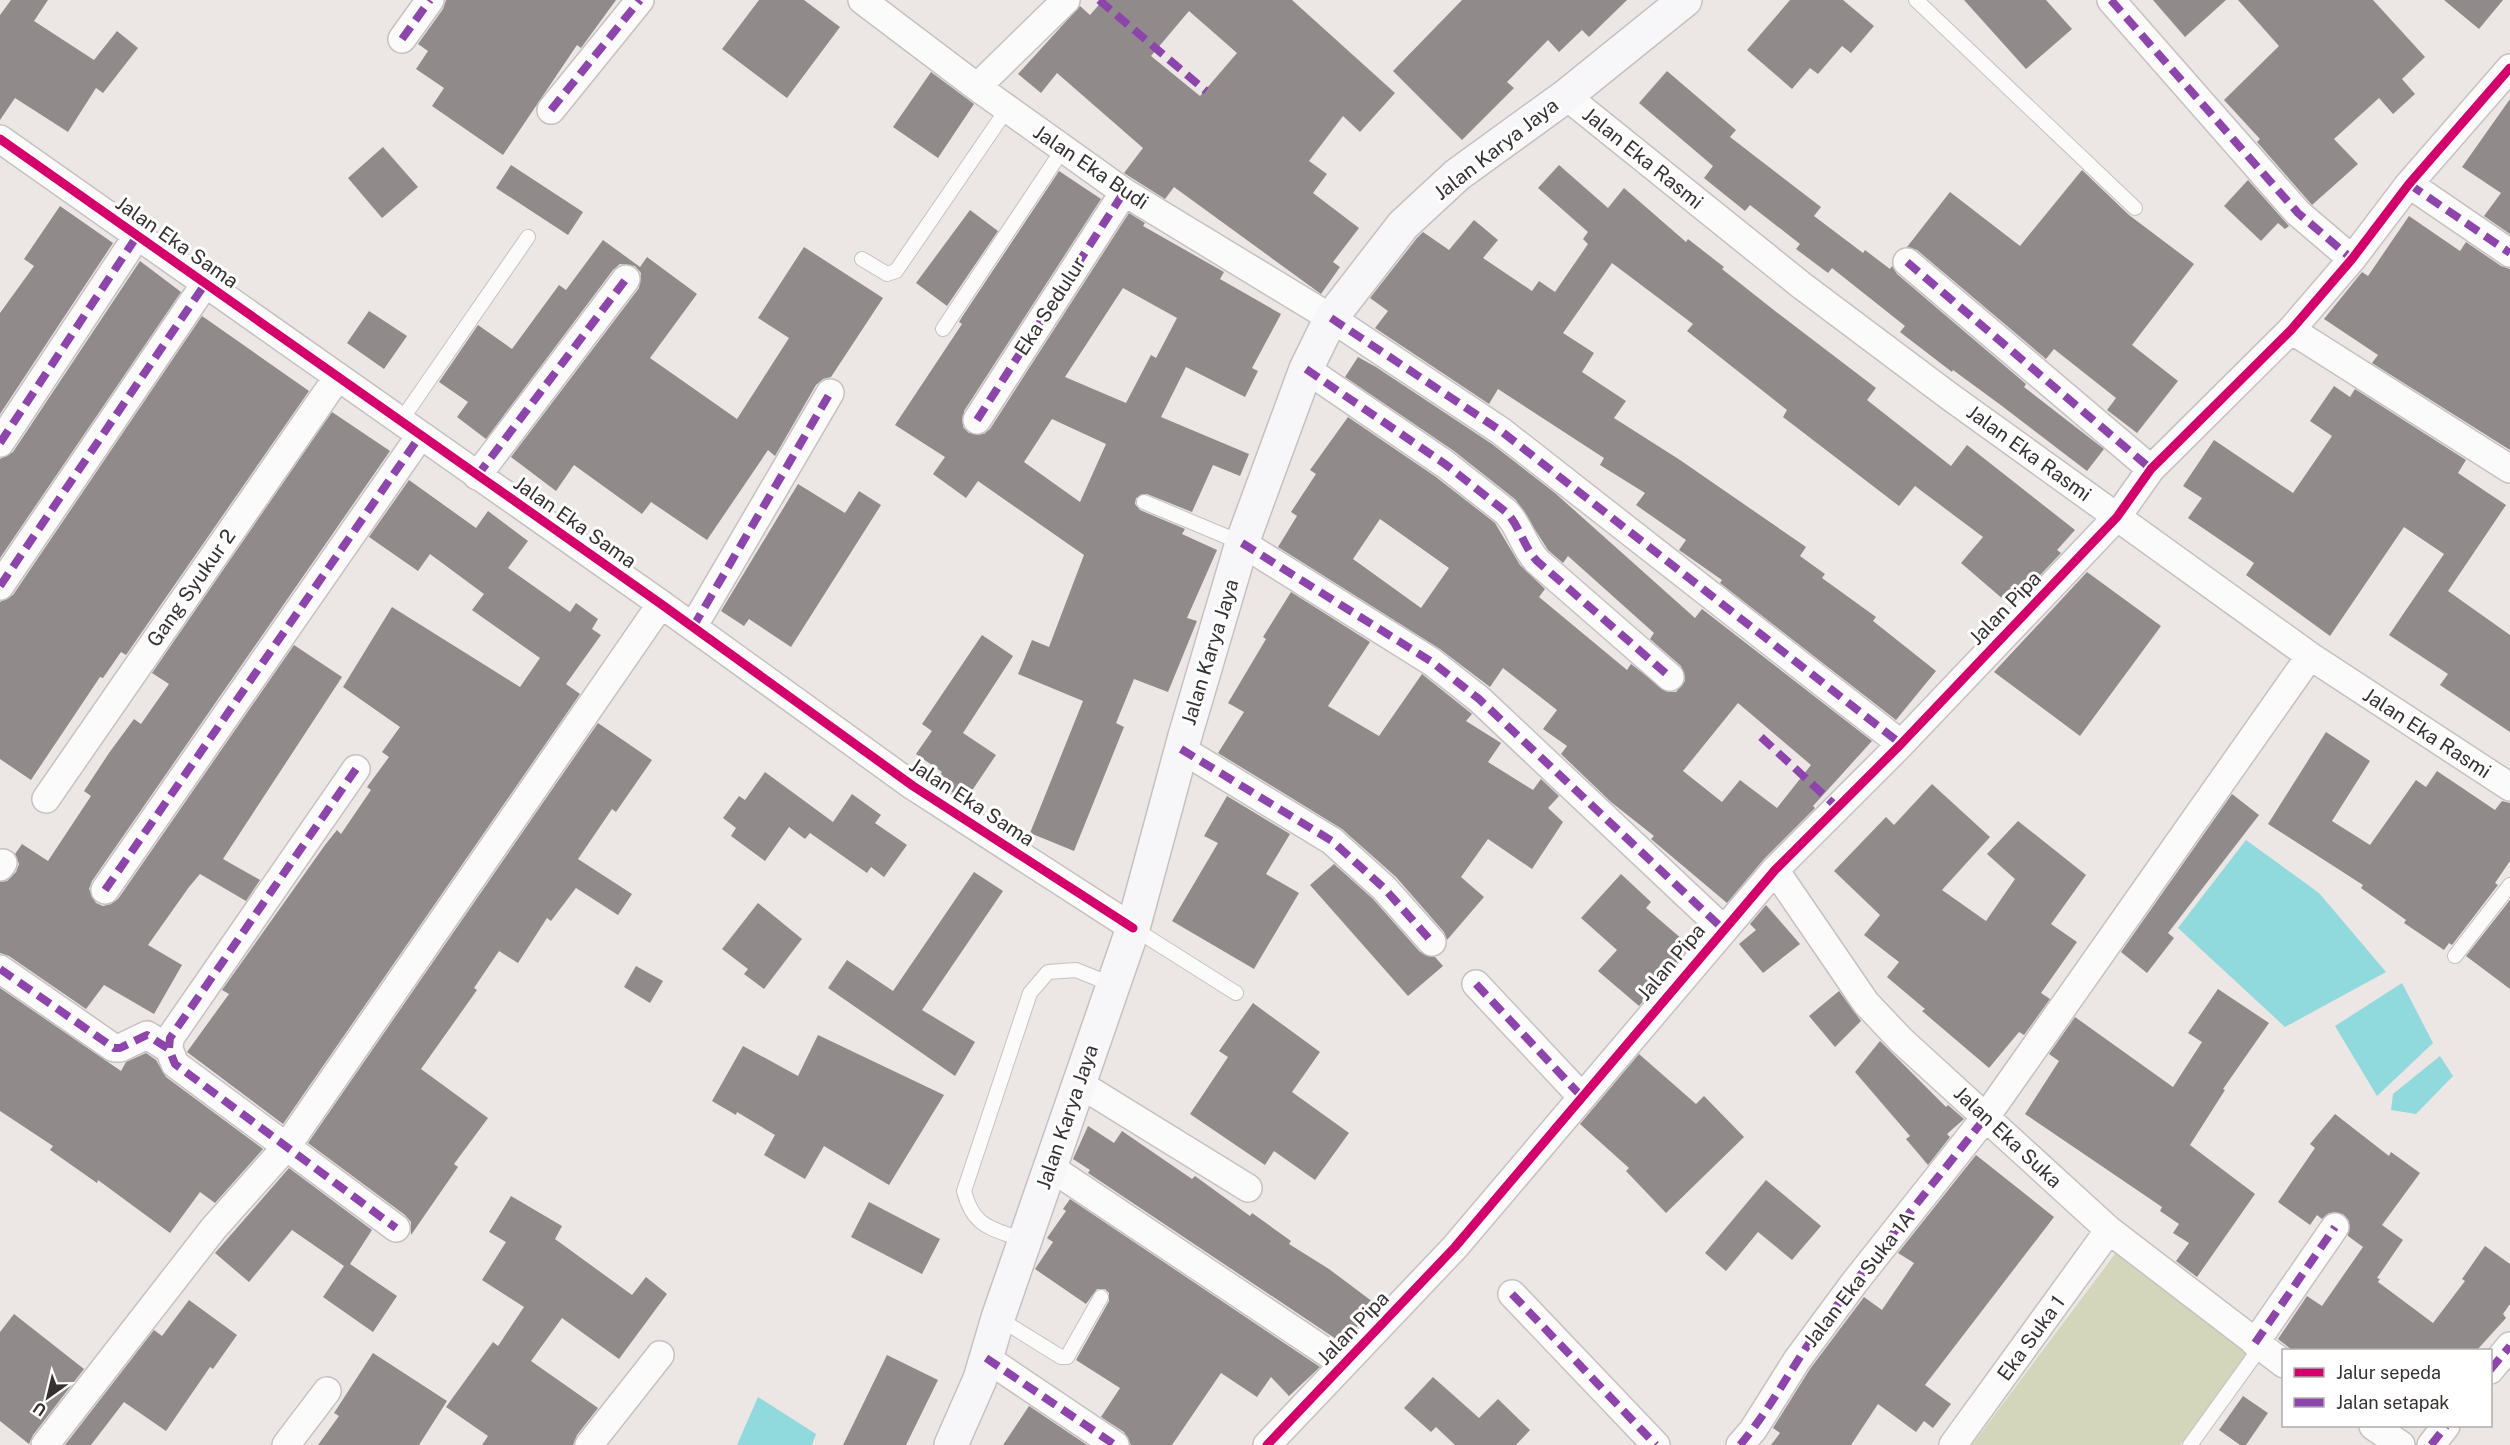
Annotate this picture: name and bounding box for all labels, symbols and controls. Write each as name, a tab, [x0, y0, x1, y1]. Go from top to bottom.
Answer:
street label: Jalan Karya Jaya	[1429, 93, 1563, 205]
street label: Jalan Eka Rasmi	[1578, 102, 1708, 214]
street label: Jalan Eka Budi	[1029, 120, 1153, 214]
street label: Jalan Eka Sama	[111, 191, 243, 293]
street label: Eka Sedulur	[1009, 252, 1091, 360]
street label: Jalan Eka Rasmi	[1962, 400, 2096, 506]
street label: Jalan Eka Sama	[509, 471, 641, 573]
street label: Gang Syukur 2	[142, 525, 240, 651]
street label: Jalan Pipa	[1964, 566, 2046, 650]
street label: Jalan Karya Jaya	[1176, 576, 1244, 728]
street label: Jalan Eka Rasmi	[2358, 683, 2496, 783]
street label: Jalan Eka Sama	[905, 753, 1039, 851]
street label: Jalan Pipa	[1632, 919, 1710, 1005]
street label: Jalan Karya Jaya	[1031, 1042, 1103, 1192]
street label: Jalan Eka Suka	[1949, 1081, 2067, 1193]
street label: Jalan Eka Suka 1A	[1799, 1206, 1919, 1352]
street label: Jalan Pipa	[1312, 1286, 1394, 1370]
street label: Eka Suka 1	[1992, 1291, 2070, 1385]
legend	[2282, 1349, 2492, 1427]
text: Jalur sepeda	[2336, 1362, 2441, 1383]
north arrow	[18, 1367, 78, 1427]
text: Jalan setapak	[2336, 1392, 2449, 1413]
text: U	[30, 1398, 50, 1420]

